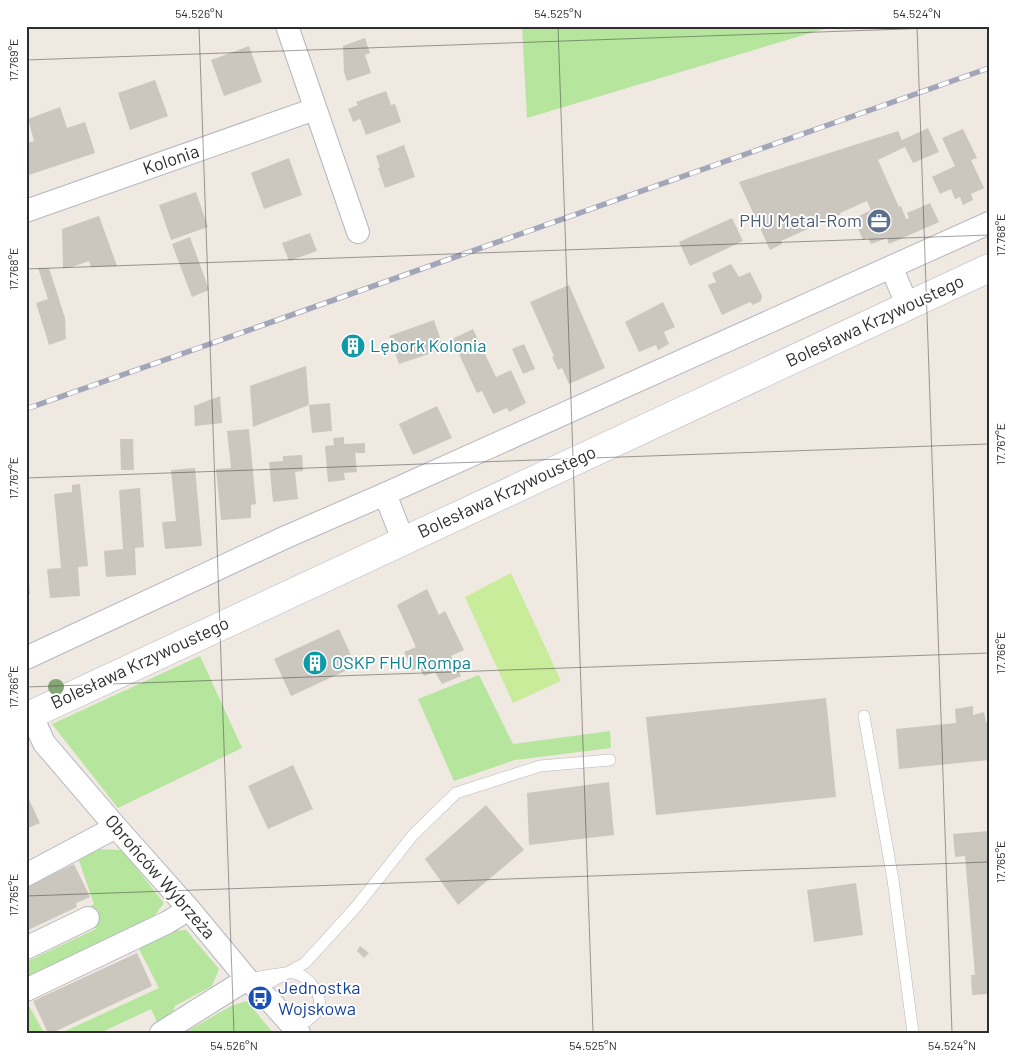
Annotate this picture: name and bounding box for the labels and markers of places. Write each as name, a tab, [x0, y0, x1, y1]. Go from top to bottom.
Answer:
office icon: PHU Metal-Rom	[866, 208, 892, 234]
place label: PHU Metal-Rom	[739, 209, 862, 231]
building icon: Lębork Kolonia	[340, 333, 366, 359]
place label: Lębork Kolonia	[370, 334, 486, 356]
building icon: OSKP FHU Rompa	[302, 650, 328, 676]
place label: OSKP FHU Rompa	[332, 651, 471, 673]
place label: Jednostka Wojskowa	[278, 976, 360, 1019]
bus stop icon: Jednostka Wojskowa	[247, 985, 273, 1011]

